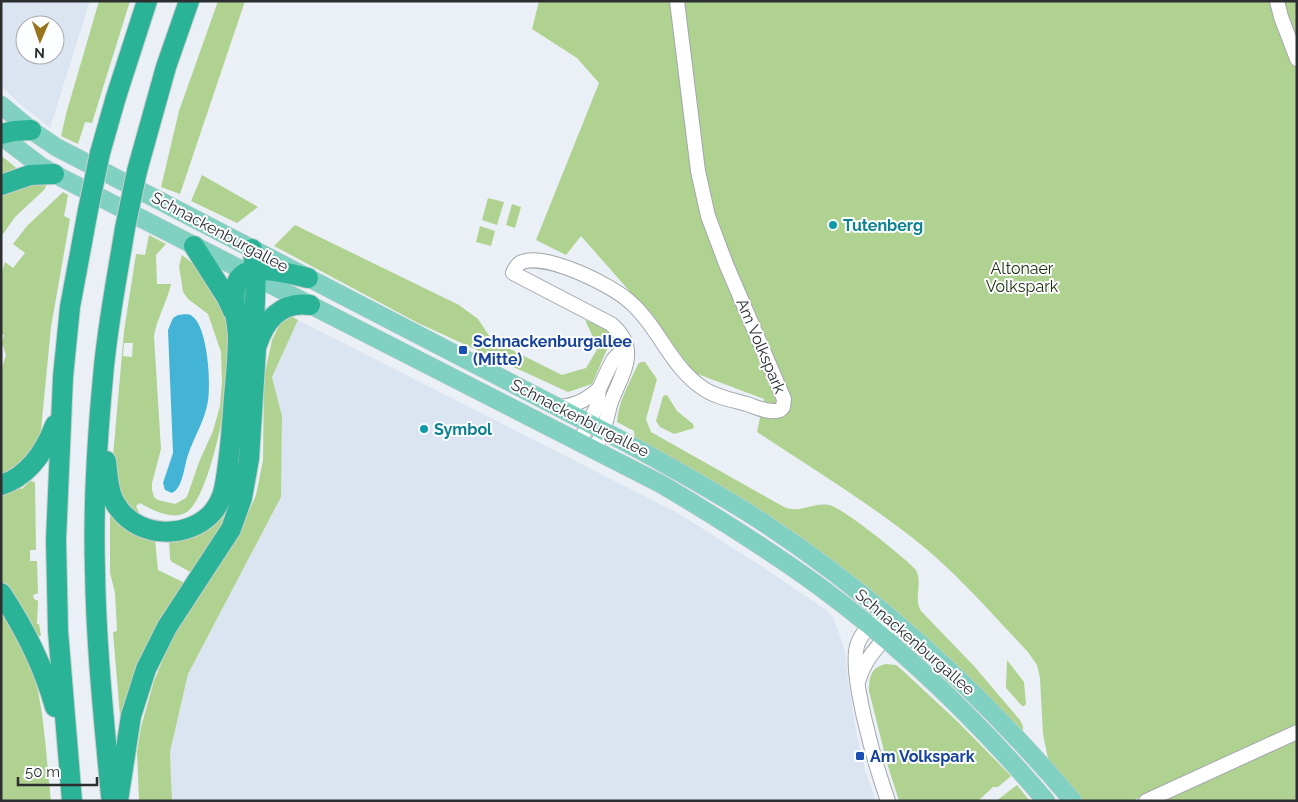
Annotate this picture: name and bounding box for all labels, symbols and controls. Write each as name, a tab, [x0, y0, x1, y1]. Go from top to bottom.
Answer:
north arrow	[15, 15, 65, 65]
text: N	[34, 45, 45, 61]
street label: Schnackenburgallee	[148, 188, 292, 276]
place label: Tutenberg	[843, 216, 923, 235]
marker: Tutenberg	[827, 219, 839, 231]
park label: Altonaer Volkspark	[986, 259, 1059, 296]
street label: Am Volkspark	[732, 296, 790, 397]
place label: Schnackenburgallee (Mitte)	[473, 332, 632, 369]
marker: Schnackenburgallee (Mitte)	[457, 344, 469, 356]
street label: Schnackenburgallee	[508, 375, 652, 461]
place label: Symbol	[434, 420, 493, 439]
marker: Symbol	[418, 423, 430, 435]
street label: Schnackenburgallee	[851, 585, 979, 699]
place label: Am Volkspark	[870, 747, 975, 766]
marker: Am Volkspark	[854, 750, 866, 762]
scale bar	[18, 754, 96, 786]
text: 50 m	[25, 763, 60, 781]

